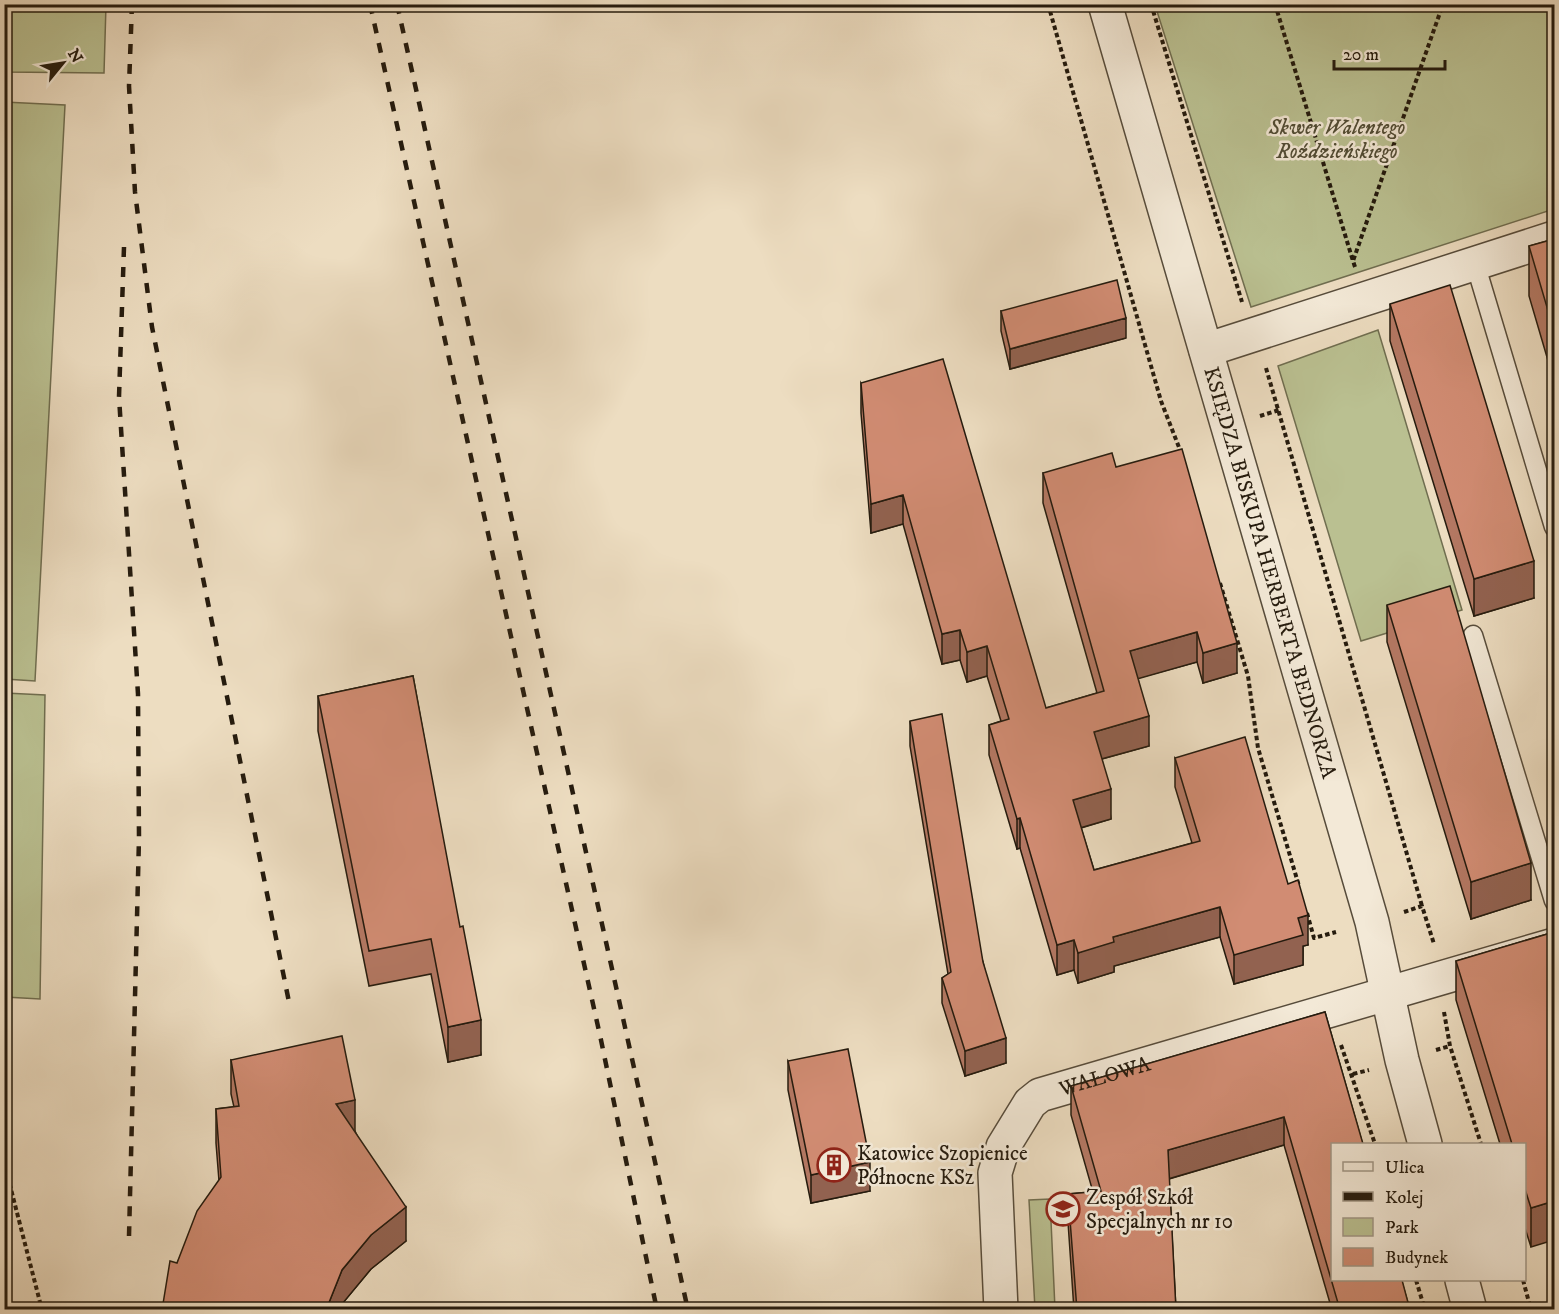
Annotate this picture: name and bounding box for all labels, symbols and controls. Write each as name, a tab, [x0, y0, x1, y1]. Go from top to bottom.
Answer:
north arrow	[33, 33, 93, 93]
scale bar	[1334, 33, 1445, 71]
text: 20 m	[1343, 44, 1379, 66]
text: N	[63, 45, 87, 67]
park label: Skwer Walentego Roździeńskiego	[1268, 115, 1406, 165]
street label: KSIĘDZA BISKUPA HERBERTA BEDNORZA	[1197, 364, 1342, 782]
street label: WAŁOWA	[1055, 1051, 1154, 1103]
place label: Katowice Szopienice Północne KSz	[857, 1141, 1028, 1191]
legend	[1331, 1143, 1526, 1281]
building icon: Katowice Szopienice Północne KSz	[816, 1147, 852, 1183]
text: Ulica	[1385, 1157, 1425, 1179]
place label: Zespół Szkół Specjalnych nr 10	[1086, 1185, 1233, 1235]
text: Kolej	[1385, 1187, 1423, 1209]
school or university icon: Zespół Szkół Specjalnych nr 10	[1045, 1191, 1081, 1227]
text: Park	[1385, 1217, 1419, 1239]
text: Budynek	[1385, 1247, 1448, 1269]

